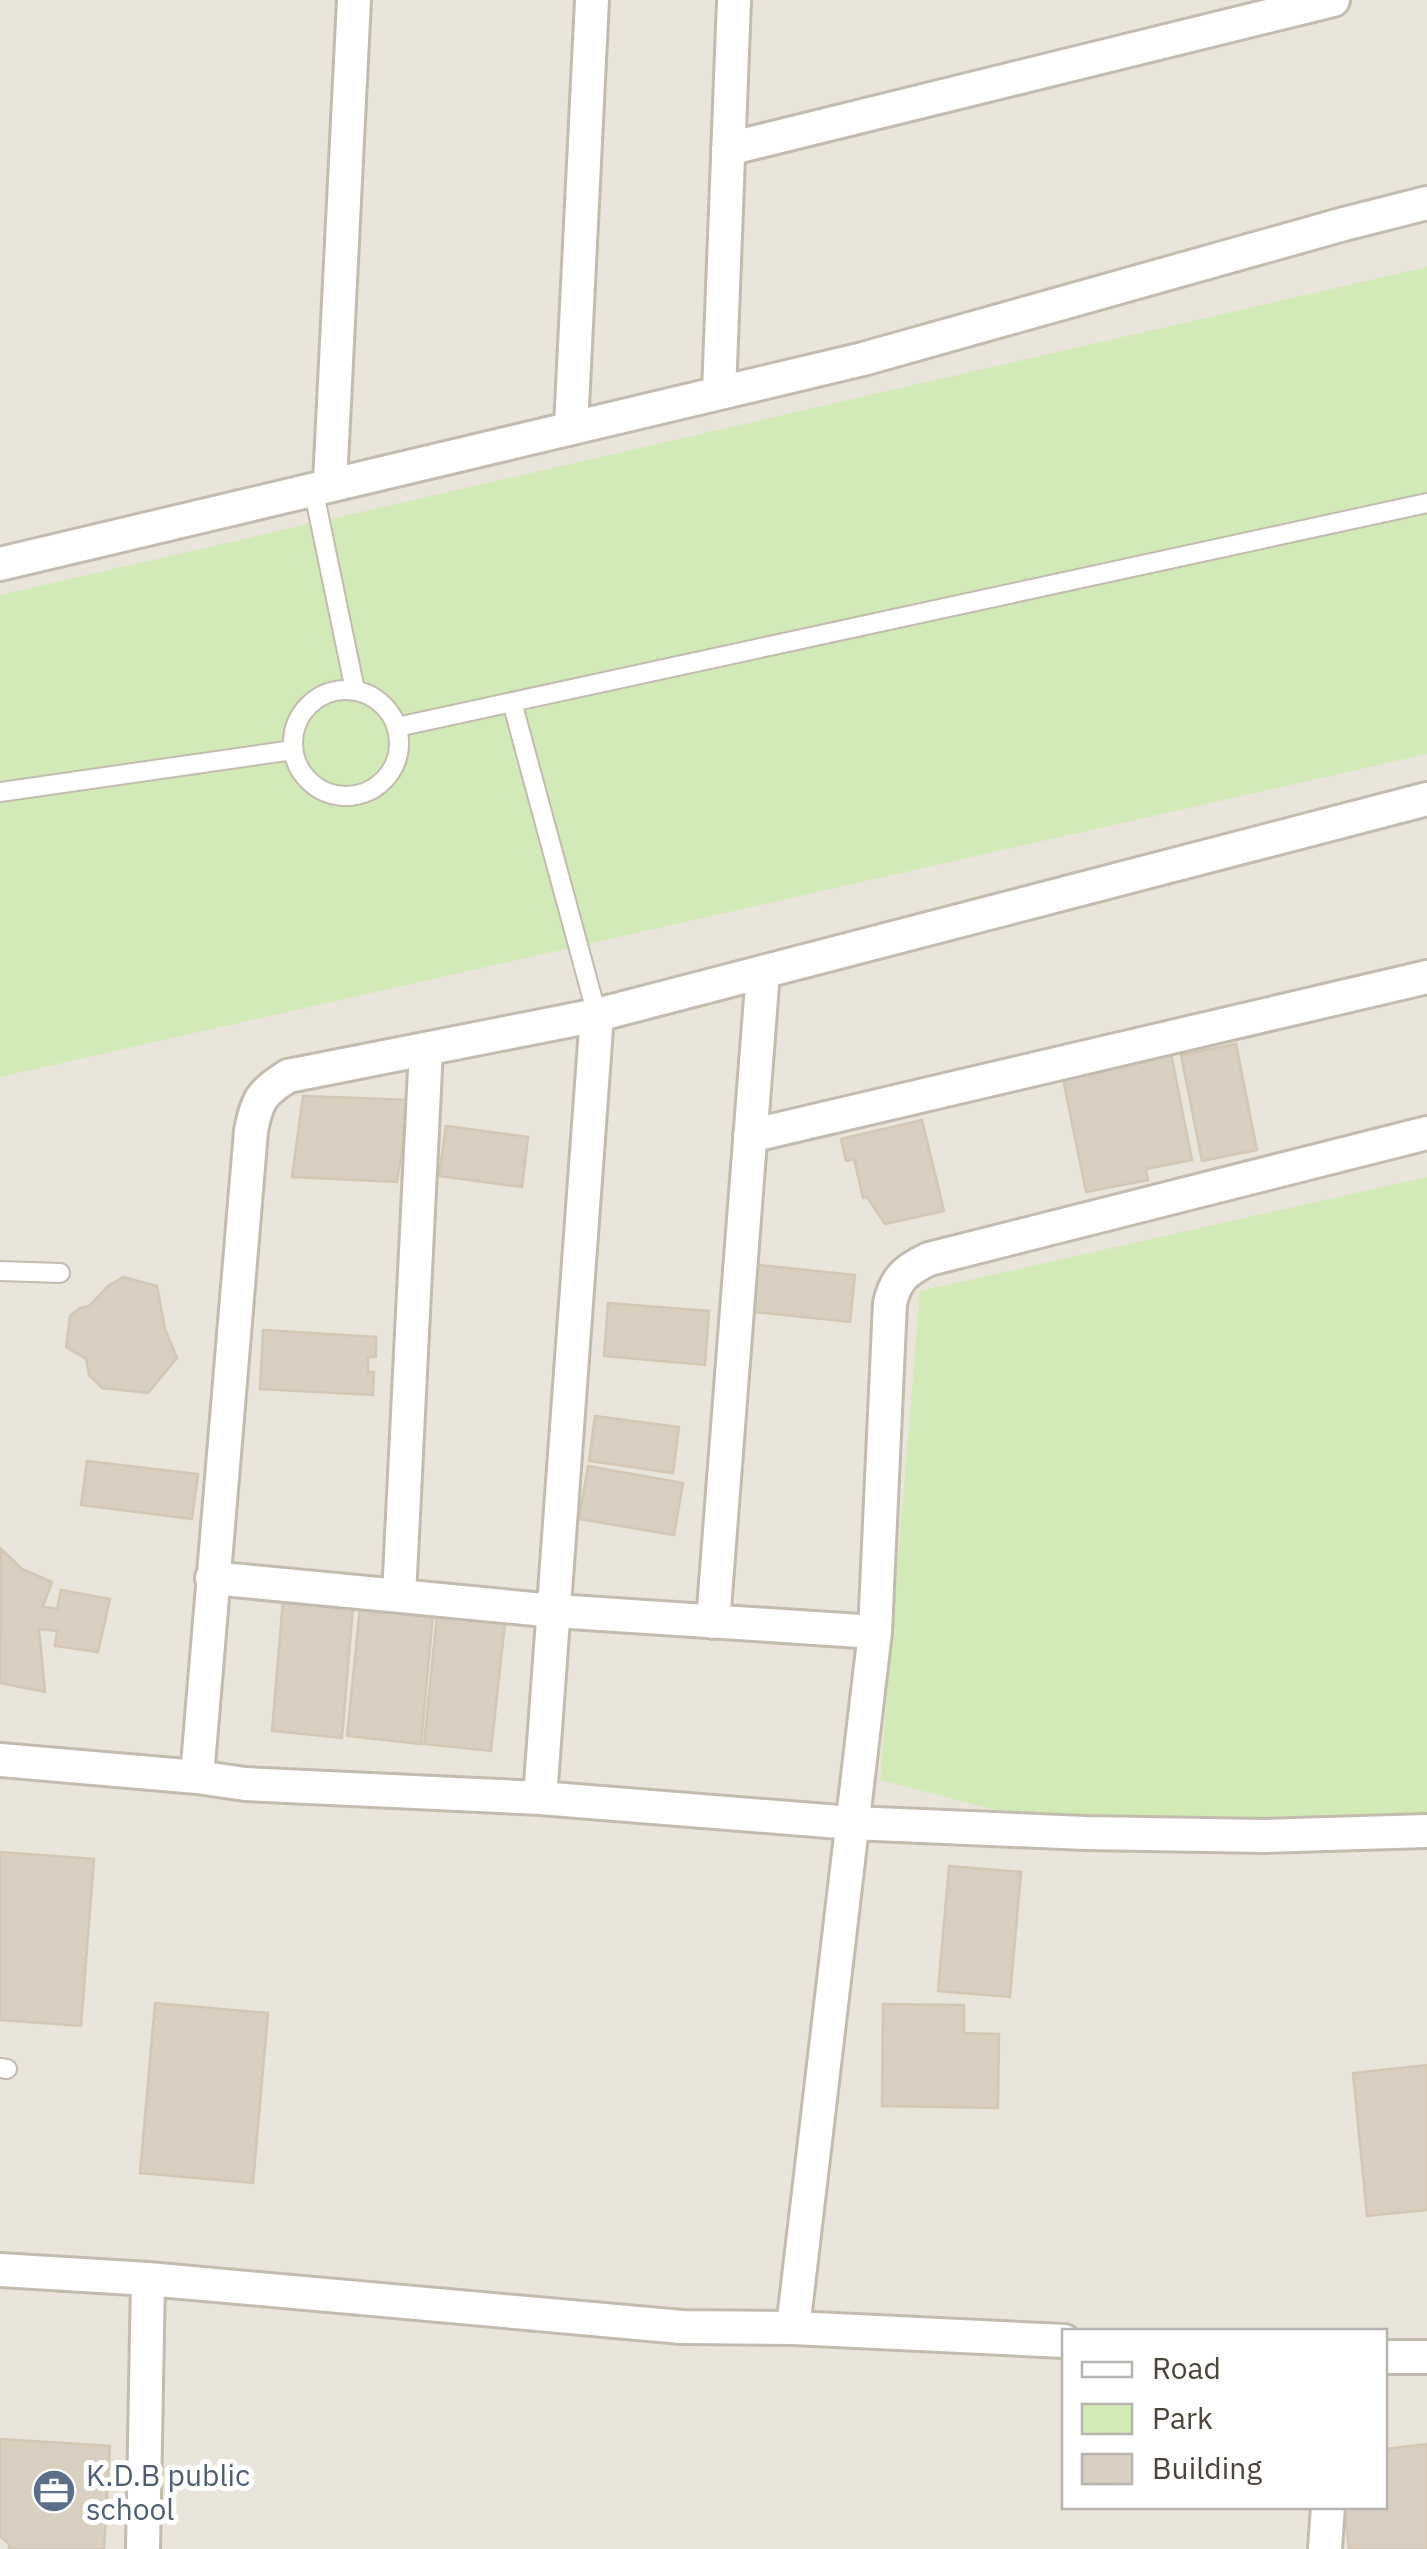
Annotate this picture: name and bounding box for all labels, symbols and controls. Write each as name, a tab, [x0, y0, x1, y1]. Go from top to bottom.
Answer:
legend	[1062, 2329, 1387, 2509]
text: Road	[1152, 2348, 1221, 2387]
text: Park	[1152, 2398, 1213, 2437]
text: Building	[1152, 2448, 1262, 2487]
place label: K.D.B public school	[86, 2455, 250, 2528]
office icon: K.D.B public school	[31, 2468, 77, 2514]

